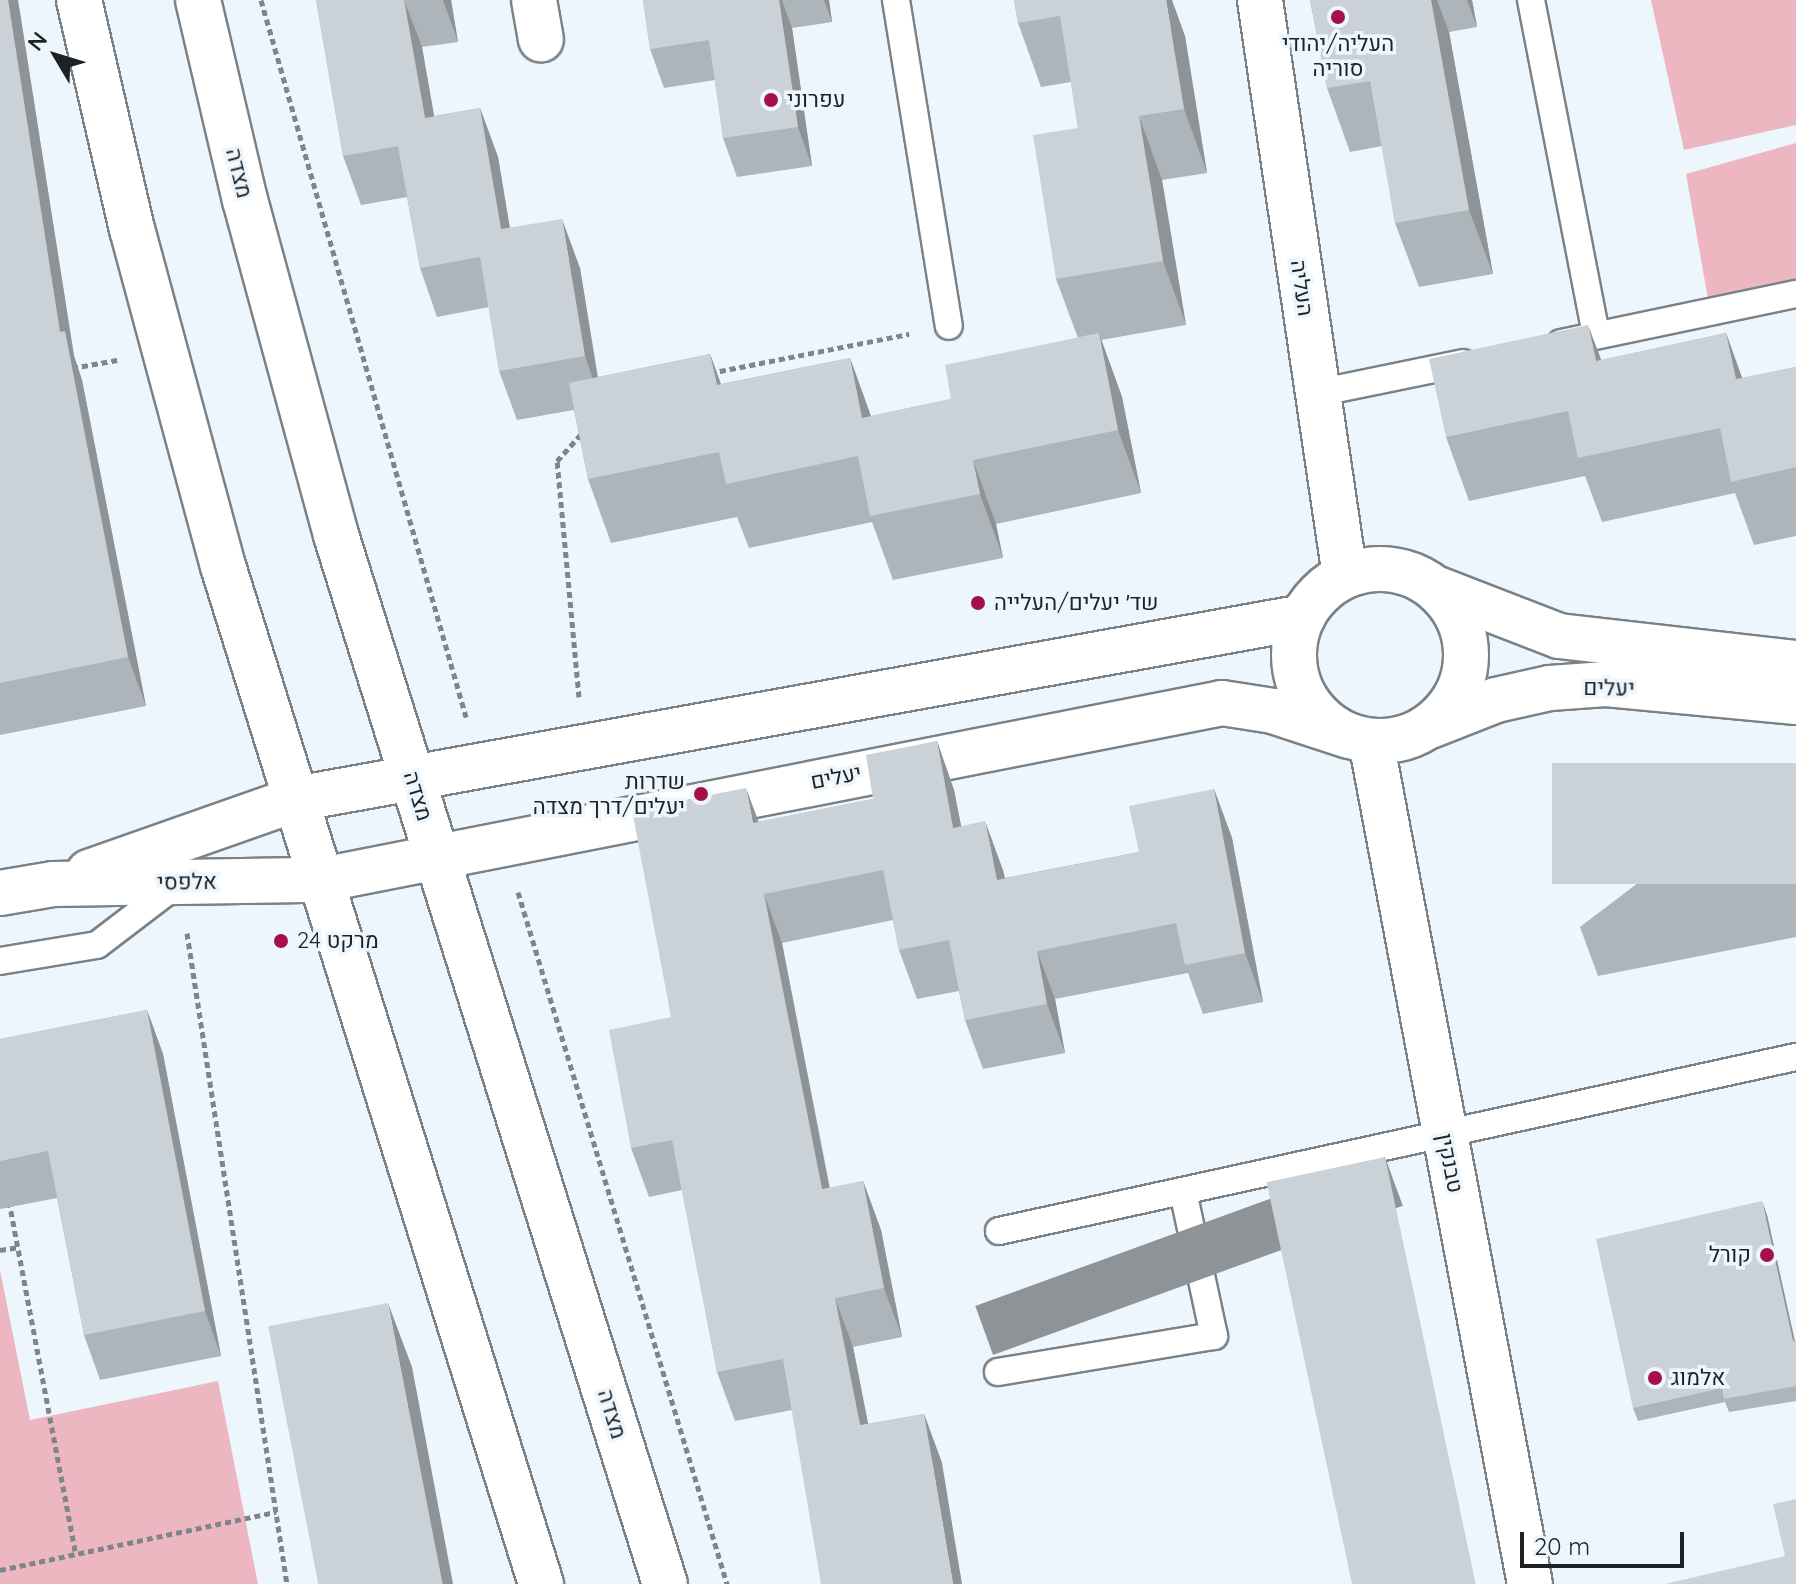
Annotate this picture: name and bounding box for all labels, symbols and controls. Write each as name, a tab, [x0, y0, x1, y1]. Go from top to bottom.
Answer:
marker: העליה/יהודי סוריה	[1329, 8, 1347, 26]
north arrow	[16, 16, 96, 96]
text: N	[21, 26, 53, 56]
place label: העליה/יהודי סוריה	[1282, 30, 1394, 82]
place label: עפרוני	[787, 87, 845, 113]
marker: עפרוני	[762, 91, 780, 109]
street label: מצדה	[220, 145, 258, 201]
street label: העליה	[1285, 258, 1319, 318]
place label: שד׳ יעלים/העלייה	[994, 590, 1159, 616]
marker: שד׳ יעלים/העלייה	[969, 594, 987, 612]
street label: יעלים	[1583, 674, 1635, 702]
street label: יעלים	[808, 759, 864, 795]
street label: מצדה	[398, 768, 438, 824]
place label: שדרות יעלים/דרך מצדה	[533, 768, 685, 820]
marker: שדרות יעלים/דרך מצדה	[692, 785, 710, 803]
street label: אלפסי	[157, 868, 217, 896]
place label: מרקט 24	[297, 928, 378, 954]
marker: מרקט 24	[272, 932, 290, 950]
street label: טבנקין	[1431, 1131, 1469, 1195]
place label: קורל	[1709, 1242, 1751, 1268]
marker: קורל	[1758, 1246, 1776, 1264]
place label: אלמוג	[1671, 1365, 1725, 1391]
marker: אלמוג	[1646, 1369, 1664, 1387]
street label: מצדה	[592, 1386, 632, 1442]
scale bar	[1524, 1516, 1688, 1566]
text: 20 m	[1534, 1531, 1590, 1561]

